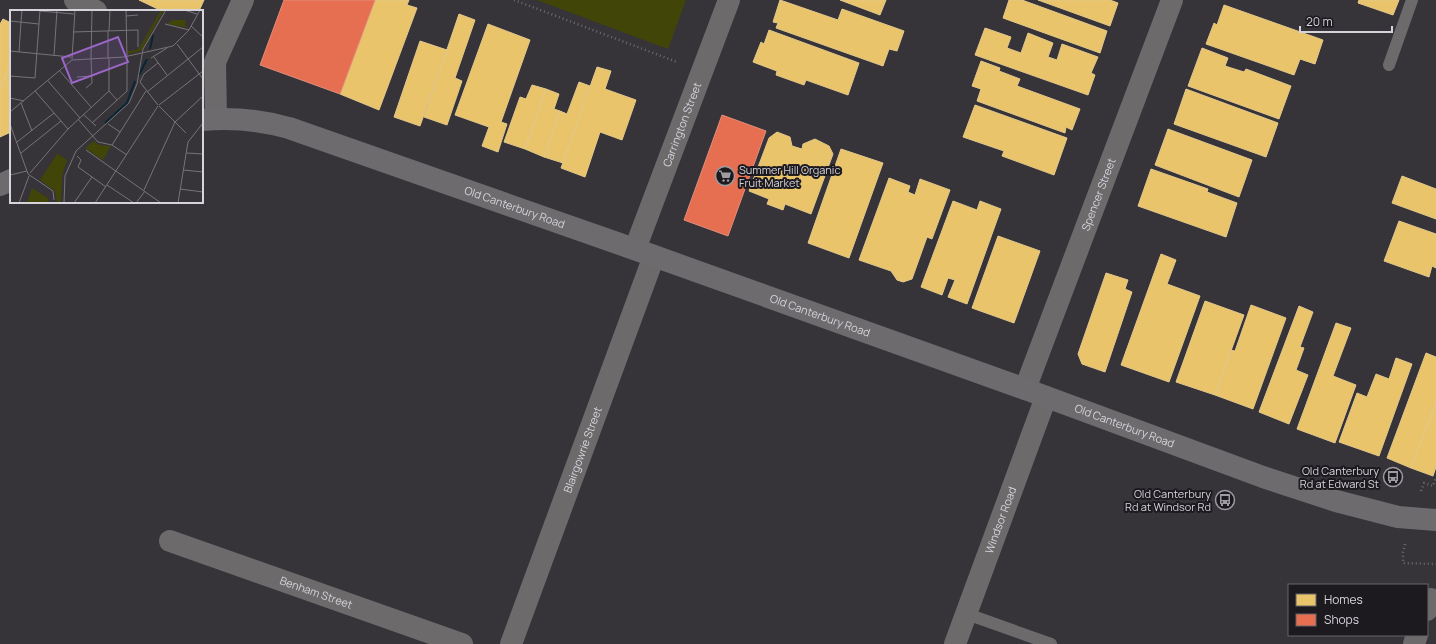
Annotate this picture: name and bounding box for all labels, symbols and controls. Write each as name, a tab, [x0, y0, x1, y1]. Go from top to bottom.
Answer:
scale bar	[1300, 8, 1392, 34]
inset map	[10, 10, 203, 203]
text: 20 m	[1306, 13, 1333, 30]
street label: Carrington Street	[659, 80, 704, 169]
street label: Spencer Street	[1077, 156, 1119, 233]
place label: Summer Hill Organic Fruit Market	[739, 162, 840, 190]
supermarket icon: Summer Hill Organic Fruit Market	[714, 165, 736, 187]
street label: Old Canterbury Road	[463, 182, 567, 231]
street label: Old Canterbury Road	[768, 290, 872, 340]
street label: Old Canterbury Road	[1073, 400, 1177, 451]
street label: Blairgowrie Street	[559, 405, 605, 495]
place label: Old Canterbury Rd at Edward St	[1300, 463, 1379, 491]
bus stop icon: Old Canterbury Rd at Edward St	[1382, 466, 1404, 488]
street label: Windsor Road	[981, 484, 1019, 556]
place label: Old Canterbury Rd at Windsor Rd	[1125, 486, 1211, 514]
bus stop icon: Old Canterbury Rd at Windsor Rd	[1214, 489, 1236, 511]
street label: Benham Street	[278, 572, 355, 612]
legend	[1288, 584, 1428, 636]
text: Homes	[1324, 591, 1363, 608]
text: Shops	[1324, 611, 1359, 628]

